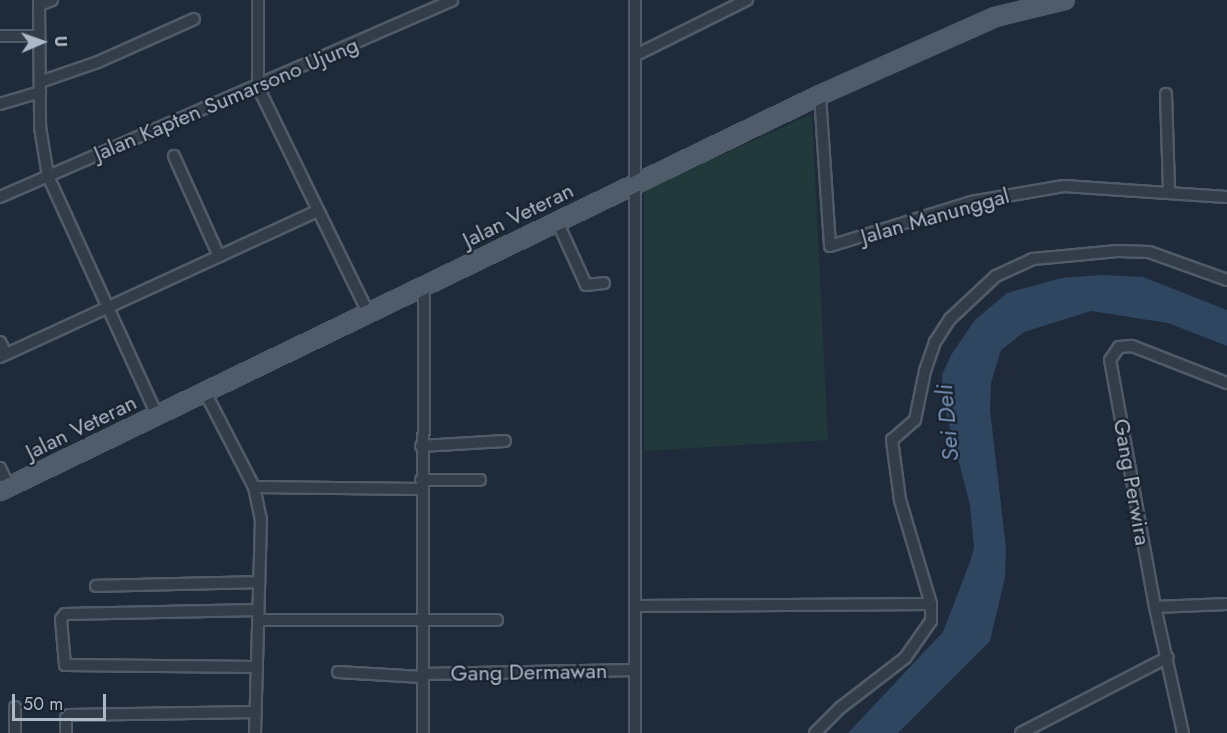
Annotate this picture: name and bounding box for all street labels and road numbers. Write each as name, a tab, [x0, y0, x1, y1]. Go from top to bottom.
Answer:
street label: Jalan Kapten Sumarsono Ujung	[90, 31, 362, 167]
street label: Jalan Veteran	[458, 177, 578, 253]
street label: Jalan Manunggal	[858, 182, 1012, 250]
street label: Jalan Veteran	[21, 389, 141, 465]
street label: Gang Perwira	[1108, 417, 1156, 547]
street label: Gang Dermawan	[450, 657, 608, 687]

